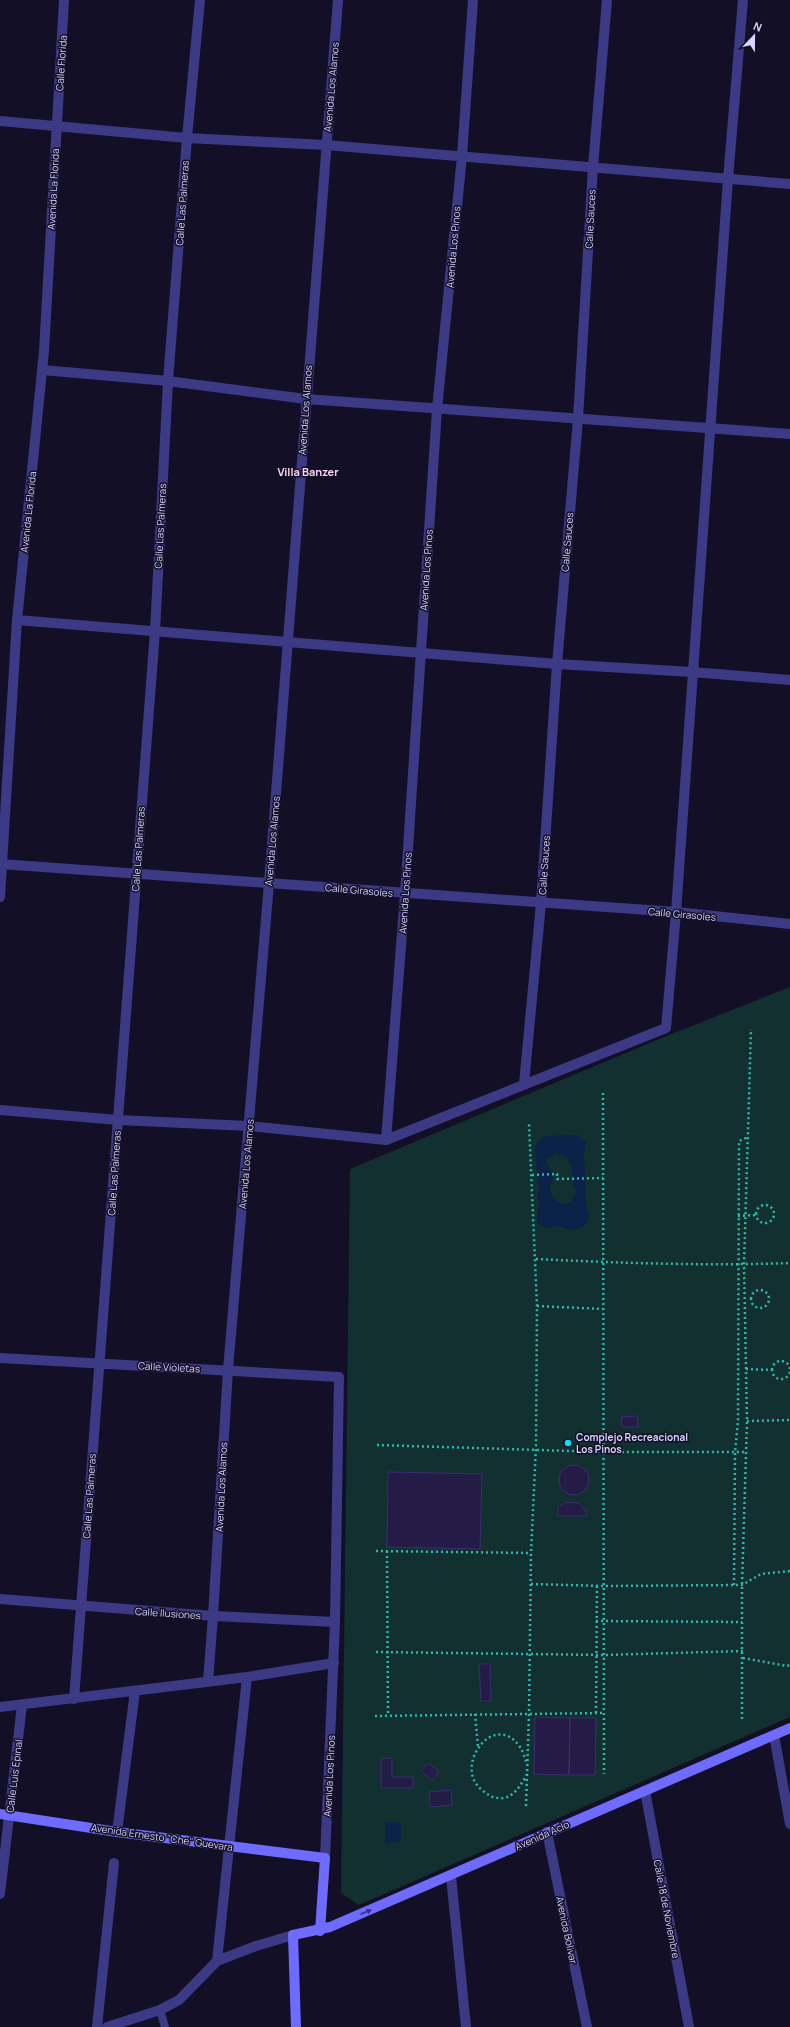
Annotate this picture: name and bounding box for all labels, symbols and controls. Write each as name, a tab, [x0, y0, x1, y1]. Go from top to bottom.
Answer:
north arrow	[734, 16, 774, 56]
text: N	[751, 18, 764, 35]
street label: Calle Florida	[52, 35, 70, 91]
street label: Avenida Los Alamos	[320, 41, 342, 133]
street label: Avenida La Florida	[44, 148, 62, 230]
street label: Calle Las Palmeras	[172, 160, 192, 246]
street label: Calle Sauces	[581, 189, 599, 249]
street label: Avenida Los Pinos	[442, 206, 464, 288]
street label: Avenida Los Alamos	[295, 364, 315, 456]
district label: Villa Banzer	[277, 464, 339, 479]
street label: Avenida La Florida	[17, 471, 39, 553]
street label: Calle Las Palmeras	[151, 483, 169, 569]
street label: Calle Sauces	[557, 512, 577, 572]
street label: Avenida Los Pinos	[416, 529, 436, 611]
street label: Avenida Los Alamos	[261, 795, 283, 887]
street label: Calle Las Palmeras	[128, 806, 148, 892]
street label: Calle Sauces	[535, 835, 553, 895]
street label: Avenida Los Pinos	[395, 852, 415, 934]
street label: Calle Girasoles	[324, 880, 394, 900]
street label: Calle Girasoles	[647, 904, 717, 924]
street label: Avenida Los Alamos	[235, 1118, 257, 1210]
street label: Calle Las Palmeras	[104, 1130, 124, 1216]
street label: Calle Violetas	[138, 1358, 200, 1376]
place label: Complejo Recreacional Los Pinos	[576, 1430, 688, 1456]
marker: Complejo Recreacional Los Pinos	[563, 1438, 573, 1448]
street label: Avenida Los Alamos	[212, 1442, 230, 1532]
street label: Calle Las Palmeras	[79, 1453, 99, 1539]
street label: Calle Ilusiones	[134, 1604, 202, 1622]
street label: Avenida Los Pinos	[320, 1735, 338, 1817]
street label: Calle Luis Epinal	[3, 1739, 25, 1813]
street label: Avenida Aclo	[513, 1817, 572, 1853]
street label: Avenida Ernesto "Che" Guevara	[90, 1820, 234, 1854]
street label: Calle 18 de Noviembre	[651, 1859, 683, 1960]
street label: Avenida Bolivar	[553, 1895, 581, 1966]
one-way arrow	[360, 1909, 372, 1915]

